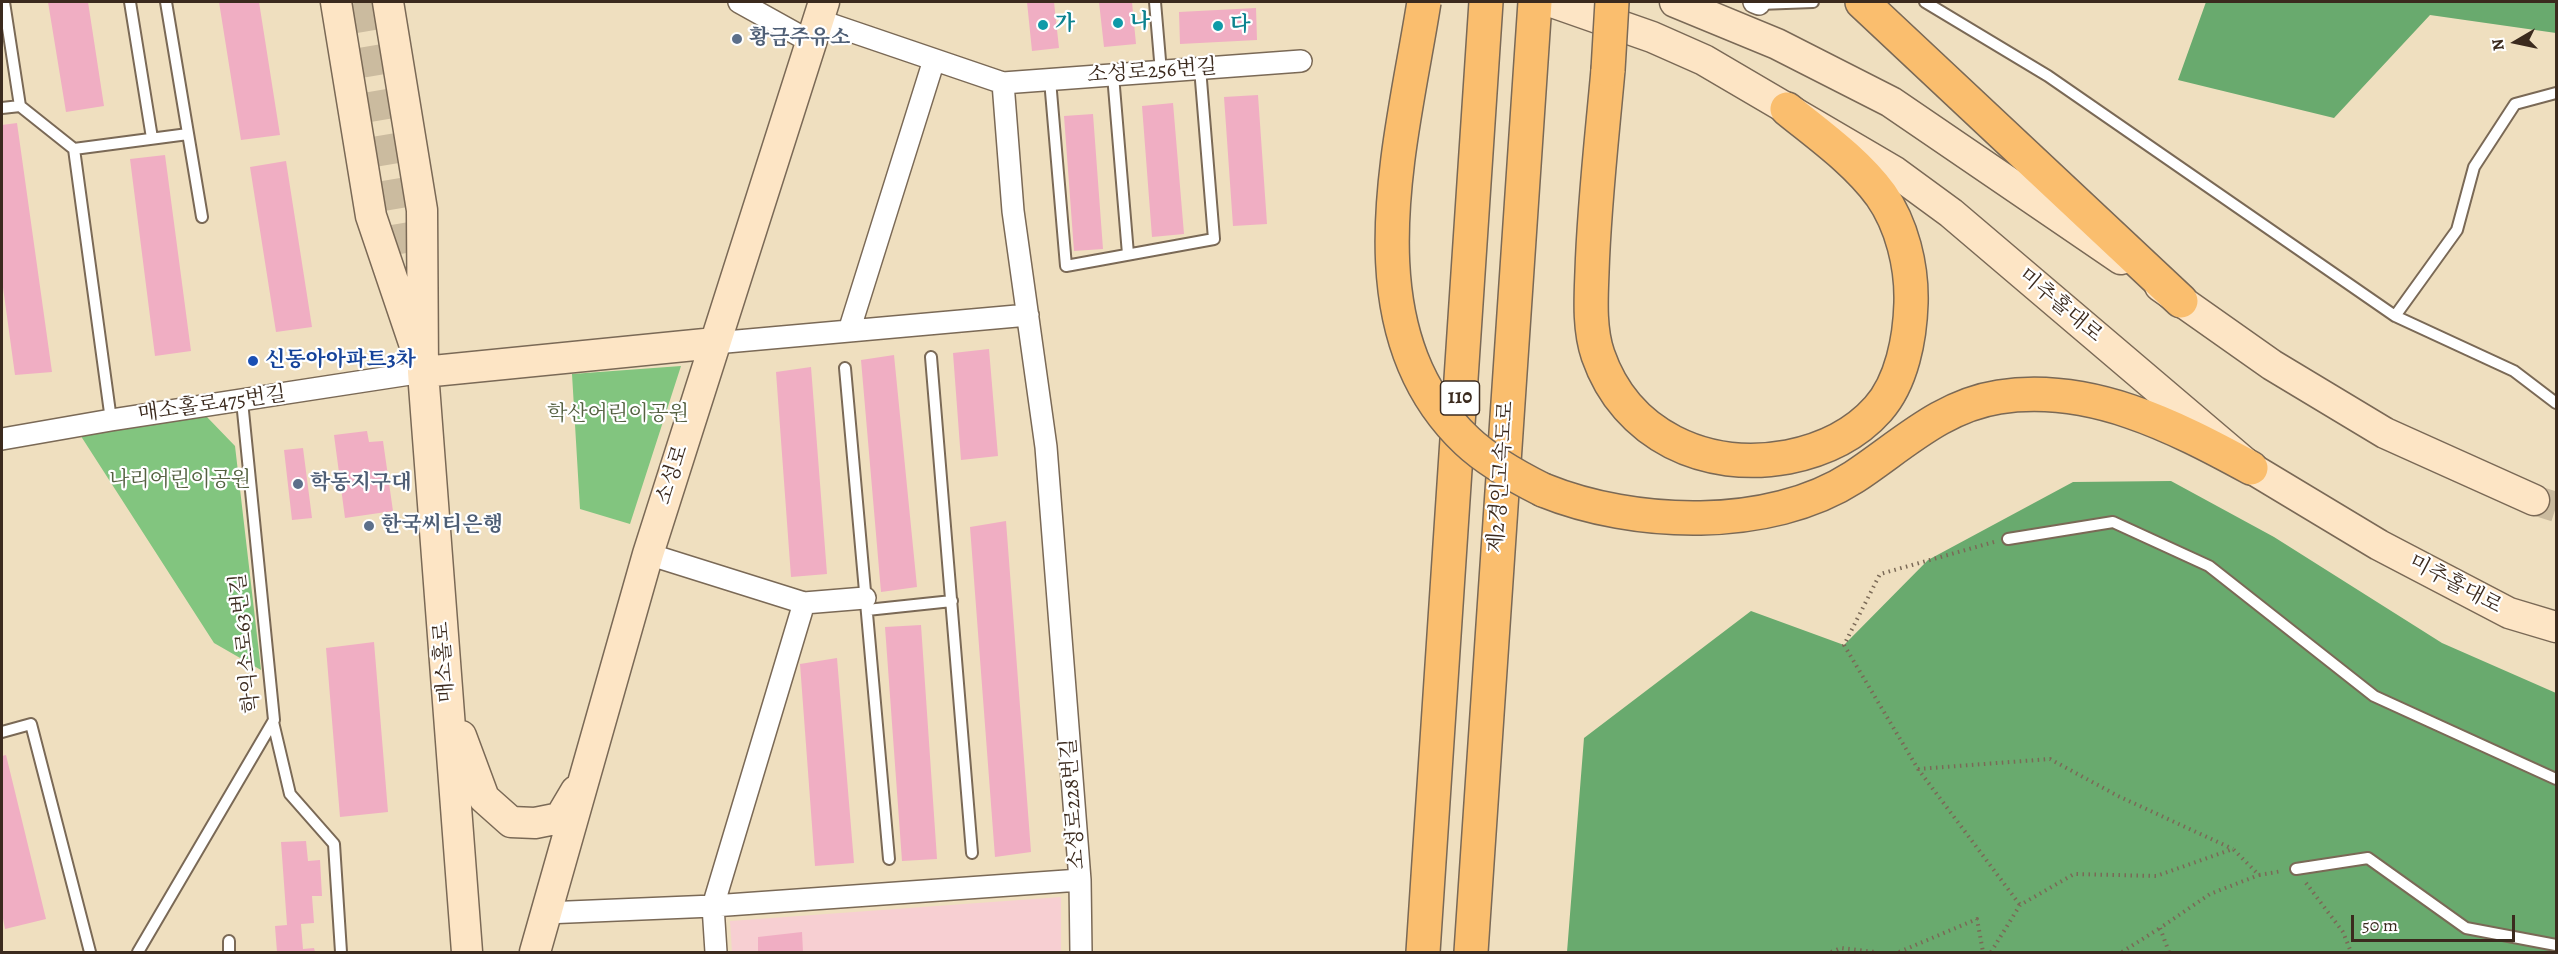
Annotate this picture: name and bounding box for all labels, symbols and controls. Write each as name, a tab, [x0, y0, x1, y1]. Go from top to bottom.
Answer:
place label: 나	[1130, 10, 1150, 36]
place label: 가	[1055, 12, 1075, 38]
north arrow	[2486, 12, 2546, 72]
place label: 다	[1230, 13, 1250, 39]
marker: 나	[1111, 16, 1125, 30]
marker: 가	[1036, 18, 1050, 32]
marker: 다	[1211, 19, 1225, 33]
place label: 황금주유소	[749, 26, 850, 52]
marker: 황금주유소	[730, 32, 744, 46]
text: N	[2486, 37, 2510, 52]
street label: 소성로256번길	[1086, 55, 1218, 89]
street label: 미추홀대로	[2013, 264, 2107, 348]
place label: 신동아아파트3차	[265, 348, 416, 374]
marker: 신동아아파트3차	[246, 354, 260, 368]
road number: 110	[1440, 381, 1480, 415]
street label: 매소홀로475번길	[136, 382, 288, 428]
street label: 제2경인고속도로	[1484, 400, 1520, 554]
park label: 학산어린이공원	[547, 402, 689, 428]
street label: 소성로	[652, 442, 694, 508]
park label: 나리어린이공원	[109, 468, 251, 494]
place label: 학동지구대	[310, 471, 411, 497]
marker: 학동지구대	[291, 477, 305, 491]
place label: 한국씨티은행	[381, 513, 503, 539]
marker: 한국씨티은행	[362, 519, 376, 533]
street label: 미추홀대로	[2404, 550, 2506, 620]
street label: 학익소로63번길	[226, 572, 266, 714]
street label: 매소홀로	[430, 621, 460, 703]
street label: 소성로228번길	[1057, 737, 1091, 871]
scale bar	[2354, 903, 2518, 941]
text: 50 m	[2362, 913, 2398, 937]

